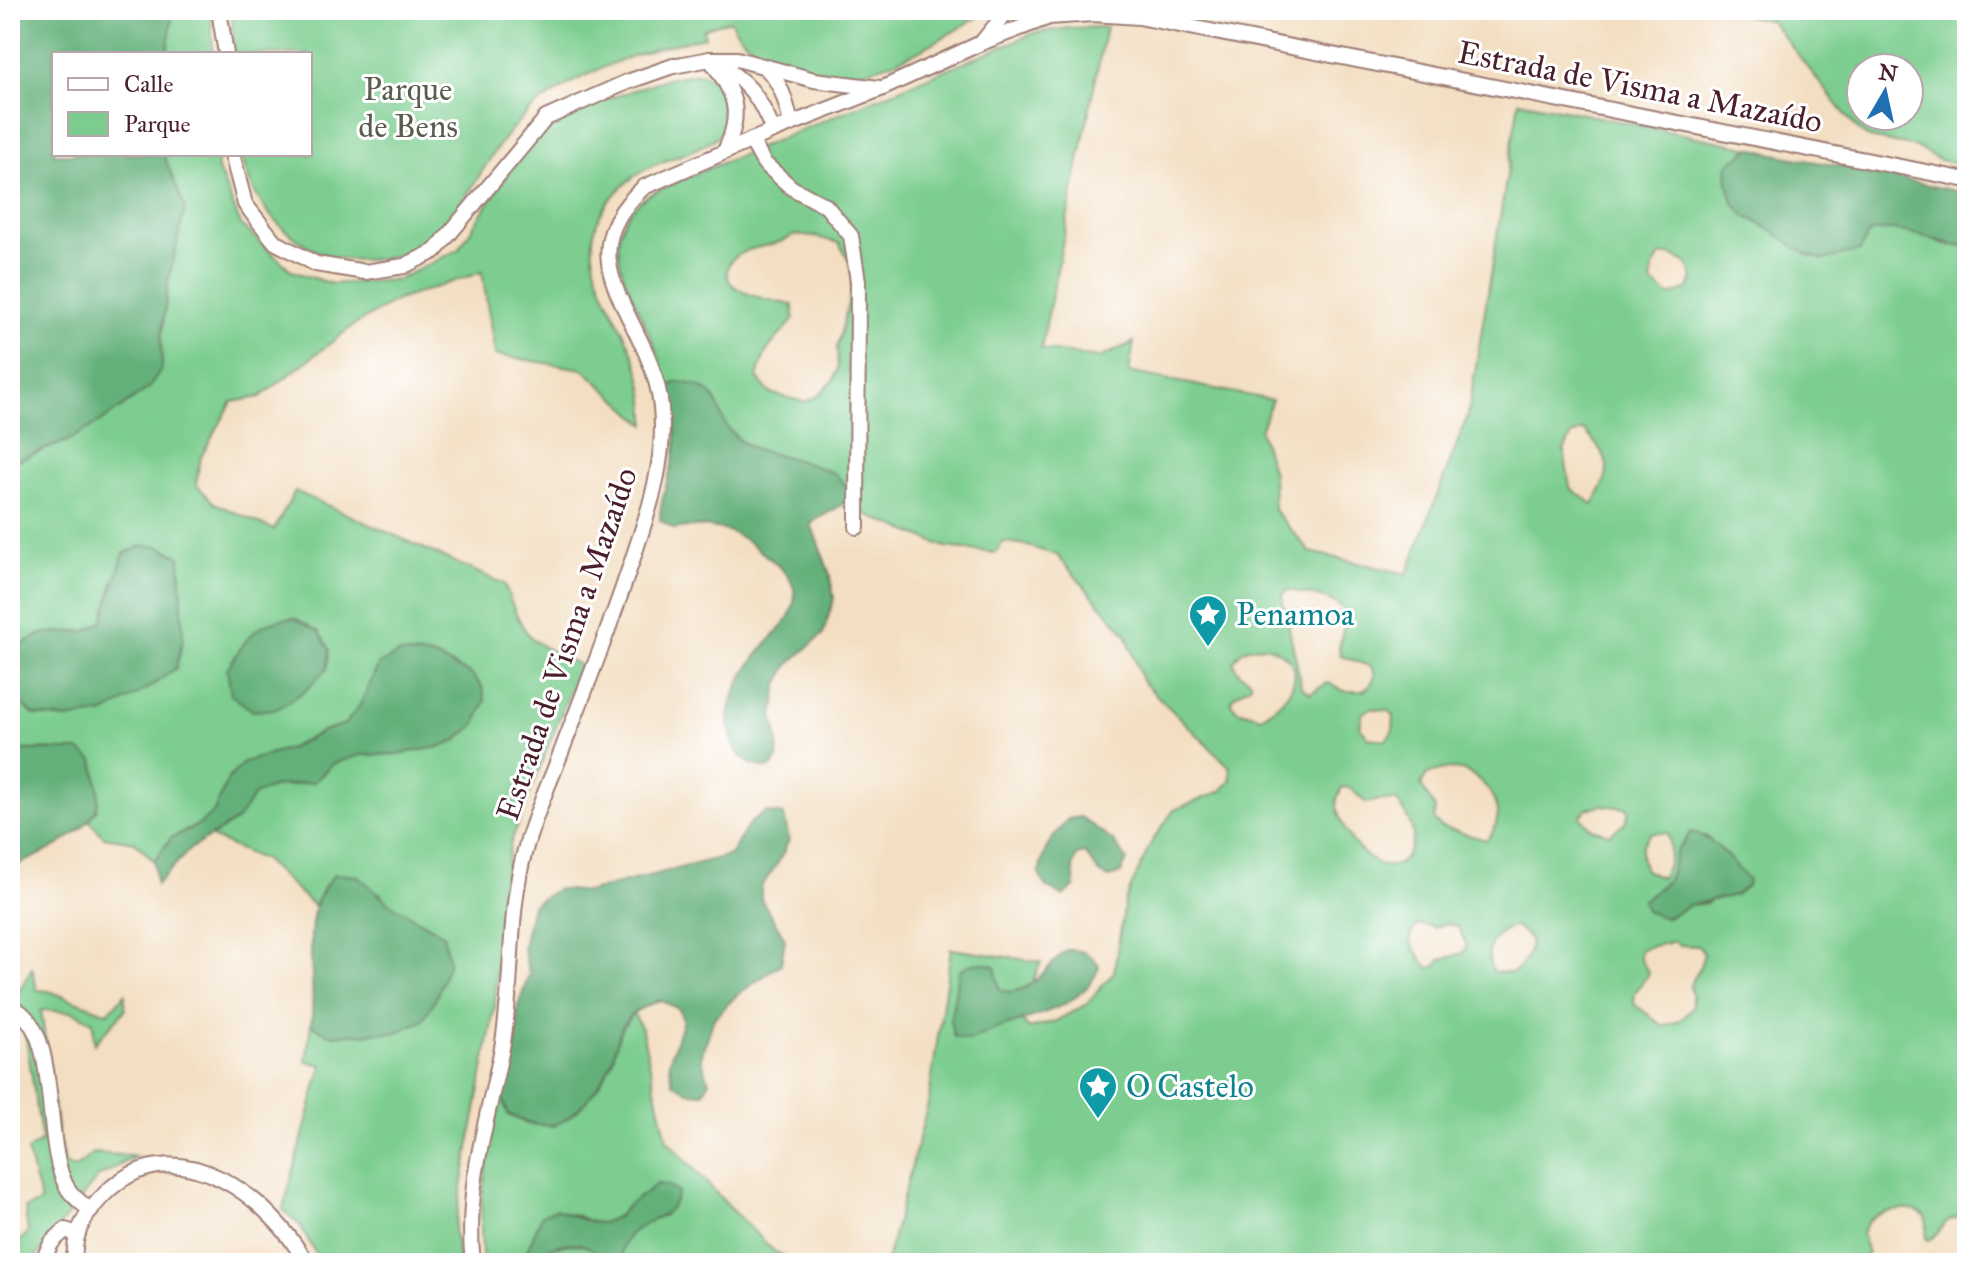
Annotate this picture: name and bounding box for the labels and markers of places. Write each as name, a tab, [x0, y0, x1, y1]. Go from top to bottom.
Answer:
place icon: Penamoa	[1187, 593, 1229, 648]
place label: Penamoa	[1236, 595, 1355, 634]
place icon: O Castelo	[1077, 1065, 1119, 1120]
place label: O Castelo	[1126, 1067, 1254, 1106]

